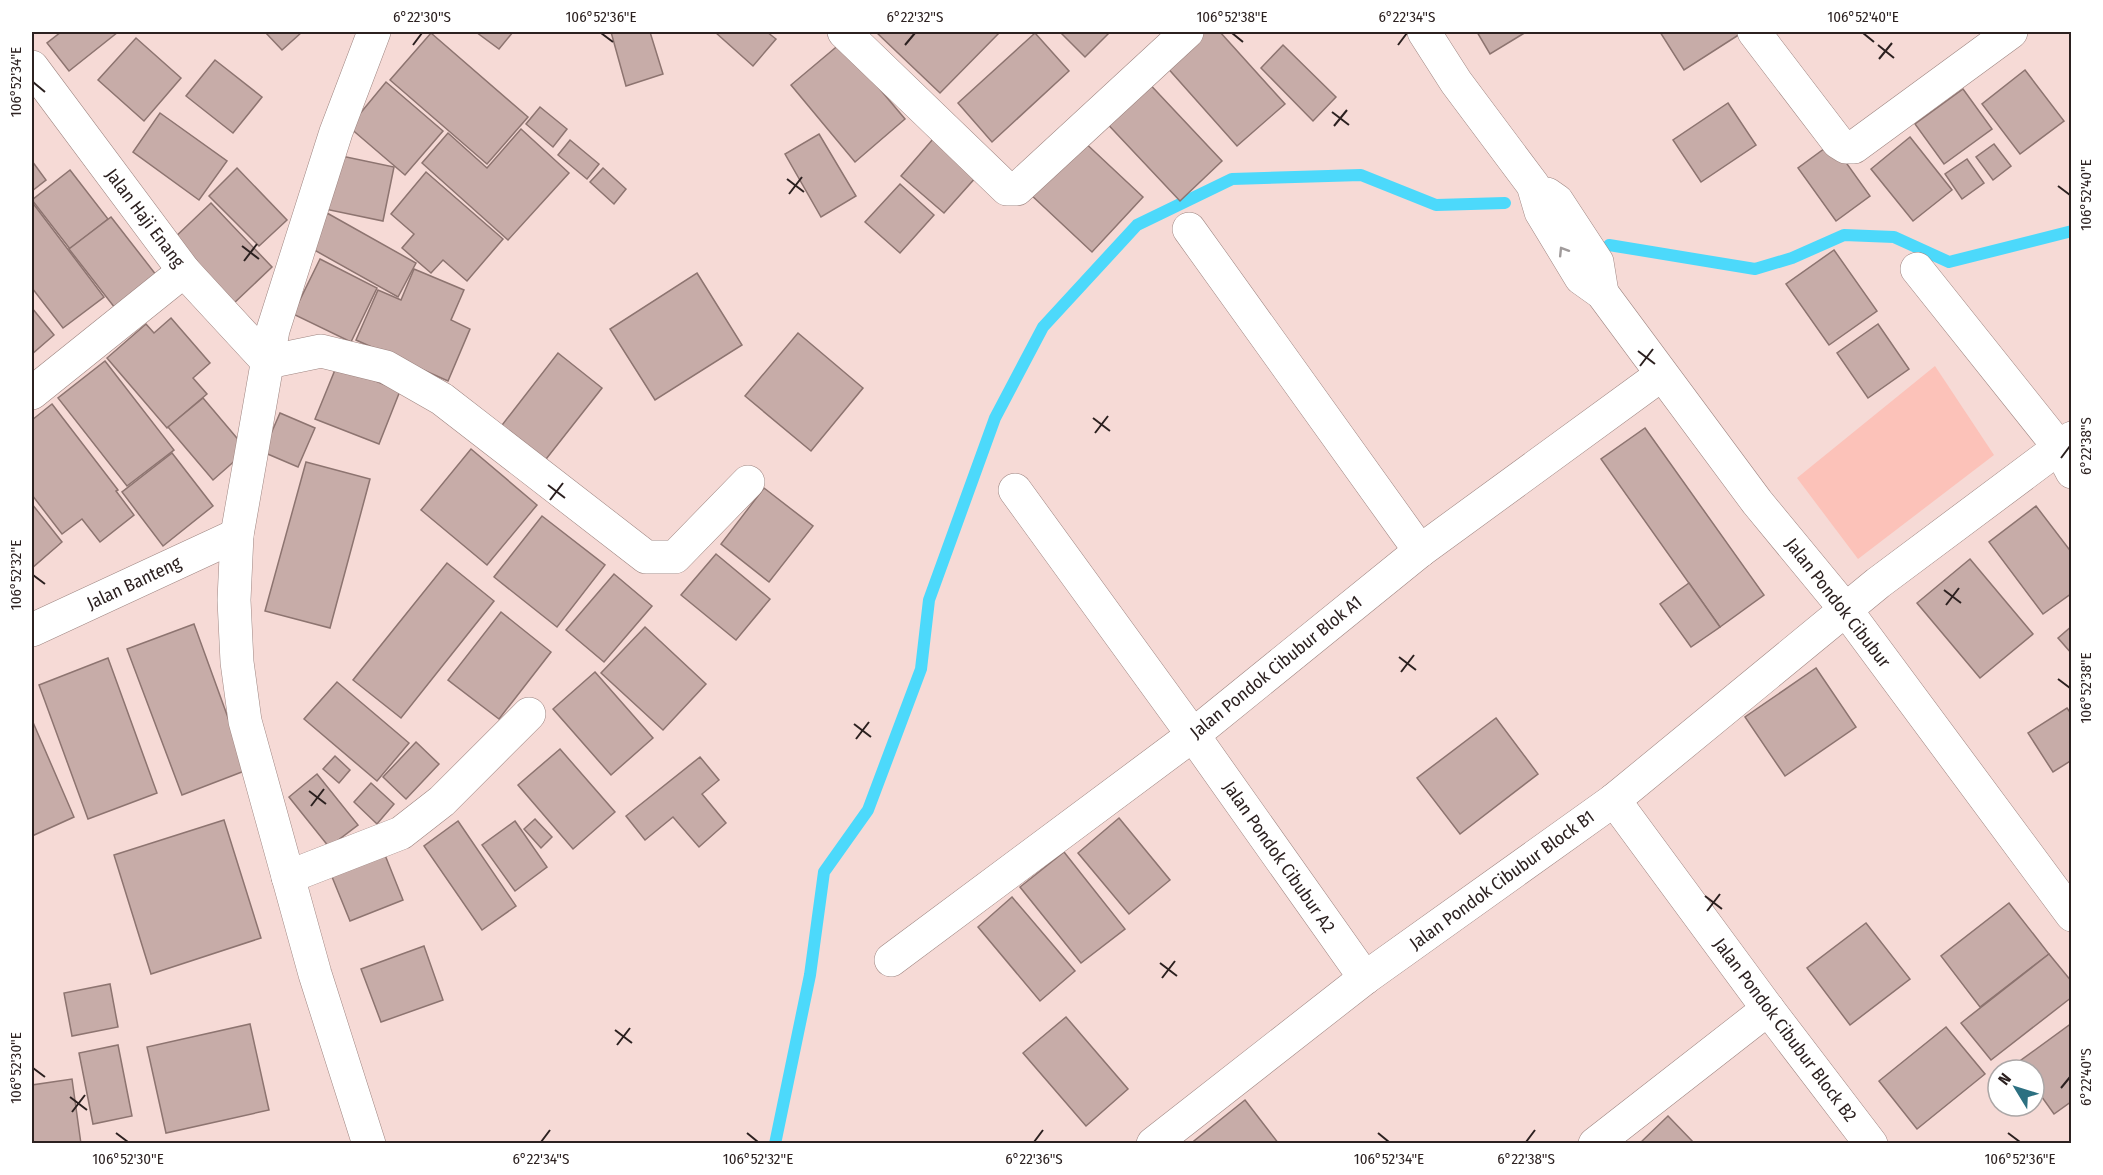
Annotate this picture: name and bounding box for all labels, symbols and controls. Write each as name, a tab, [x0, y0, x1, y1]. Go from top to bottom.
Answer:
text: 6°22'30"S	[393, 8, 451, 26]
text: 106°52'36"E	[566, 8, 636, 26]
text: 6°22'32"S	[887, 8, 943, 26]
text: 106°52'38"E	[1196, 8, 1268, 26]
text: 6°22'34"S	[1379, 8, 1435, 26]
text: 106°52'40"E	[1827, 8, 1899, 26]
text: 106°52'34"E	[7, 47, 25, 117]
text: 106°52'40"E	[2077, 159, 2095, 231]
street label: Jalan Haji Enang	[101, 164, 190, 272]
one-way arrow	[1559, 247, 1571, 257]
text: 6°22'38"S	[2077, 417, 2095, 475]
street label: Jalan Pondok Cibubur	[1781, 534, 1896, 673]
text: 106°52'32"E	[7, 540, 25, 610]
street label: Jalan Banteng	[83, 551, 185, 614]
street label: Jalan Pondok Cibubur Blok A1	[1186, 591, 1366, 743]
text: 106°52'38"E	[2077, 652, 2095, 724]
street label: Jalan Pondok Cibubur A2	[1218, 777, 1340, 937]
street label: Jalan Pondok Cibubur Block B1	[1405, 806, 1599, 954]
street label: Jalan Pondok Cibubur Block B2	[1709, 934, 1861, 1126]
text: 106°52'30"E	[7, 1032, 25, 1104]
text: 6°22'40"S	[2077, 1048, 2095, 1106]
north arrow	[1986, 1058, 2046, 1118]
text: N	[1994, 1069, 2015, 1089]
text: 106°52'30"E	[92, 1150, 164, 1168]
text: 6°22'34"S	[513, 1150, 569, 1168]
text: 106°52'32"E	[723, 1150, 793, 1168]
text: 6°22'36"S	[1005, 1150, 1063, 1168]
text: 106°52'34"E	[1354, 1150, 1424, 1168]
text: 6°22'38"S	[1497, 1150, 1555, 1168]
text: 106°52'36"E	[1985, 1150, 2055, 1168]

